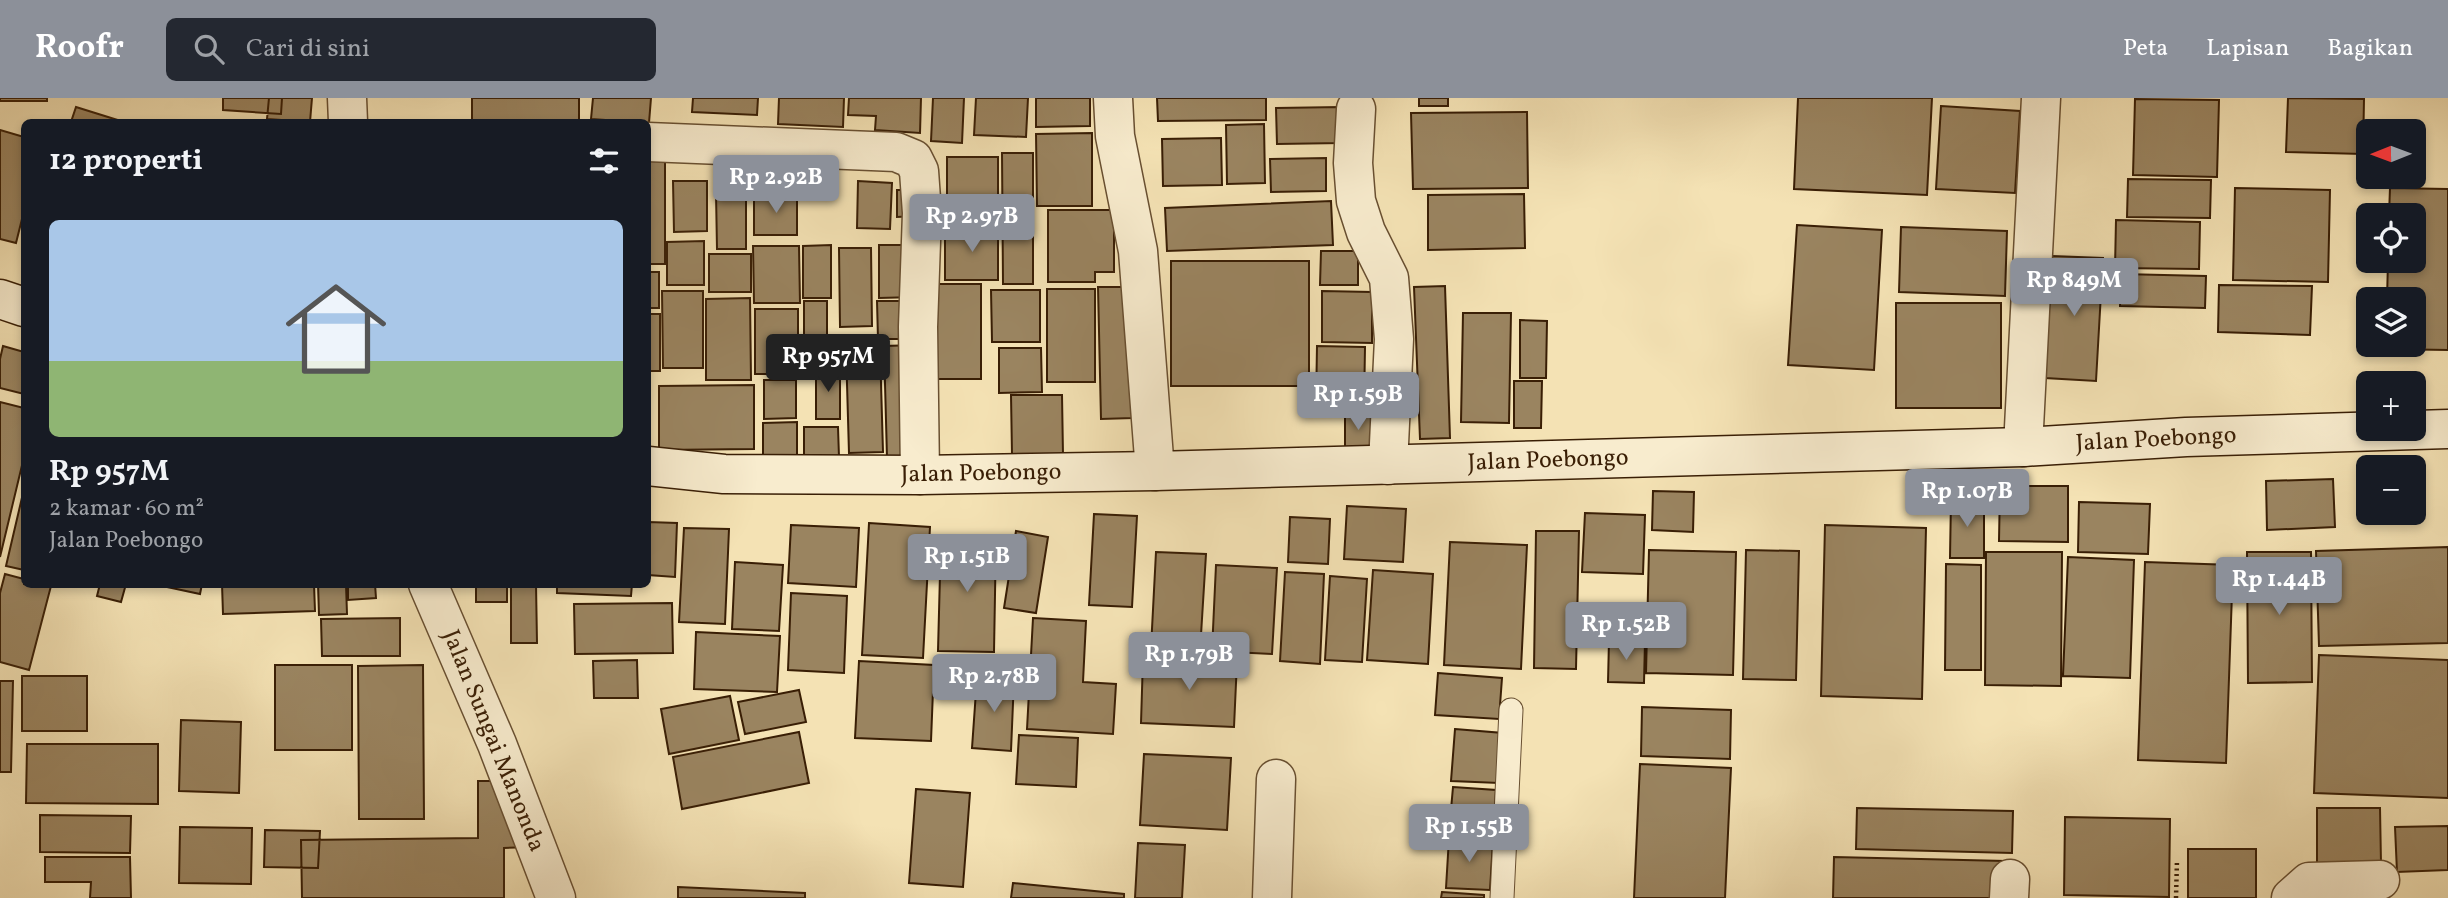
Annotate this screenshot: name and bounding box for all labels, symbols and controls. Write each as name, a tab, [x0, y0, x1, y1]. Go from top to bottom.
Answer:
search box	[166, 18, 656, 81]
text: Roofr	[35, 26, 124, 72]
icon: search	[190, 30, 228, 68]
text: Cari di sini	[246, 31, 370, 67]
text: Peta	[2123, 32, 2168, 66]
text: Lapisan	[2206, 32, 2289, 66]
text: Bagikan	[2327, 32, 2413, 66]
north arrow	[2356, 119, 2426, 189]
map controls	[2356, 119, 2426, 525]
text: 12 properti	[49, 140, 203, 182]
icon: filters	[585, 142, 623, 180]
pin: Rp 2.92B	[704, 156, 848, 215]
text: Rp 2.92B	[729, 162, 823, 194]
pin: Rp 2.97B	[900, 194, 1044, 254]
text: Rp 2.97B	[926, 201, 1018, 233]
button: locate	[2356, 203, 2426, 273]
pin: Rp 849M	[2009, 258, 2139, 318]
text: Rp 849M	[2026, 265, 2122, 297]
icon: home	[273, 266, 399, 392]
button: layers	[2356, 287, 2426, 357]
pin: Rp 957M	[763, 334, 893, 394]
text: Rp 957M	[782, 341, 874, 373]
button: +	[2356, 371, 2426, 441]
pin: Rp 1.59B	[1286, 372, 1430, 432]
text: Rp 1.59B	[1313, 379, 1403, 411]
street label: Jalan Poebongo	[2075, 419, 2237, 461]
street label: Jalan Poebongo	[1467, 441, 1629, 481]
text: Rp 957M	[49, 451, 169, 493]
button: −	[2356, 455, 2426, 525]
street label: Jalan Poebongo	[900, 456, 1062, 492]
pin: Rp 1.07B	[1895, 470, 2039, 529]
text: Rp 1.07B	[1921, 476, 2013, 508]
text: 2 kamar · 60 m²	[49, 493, 204, 525]
text: Jalan Poebongo	[49, 525, 203, 557]
pin: Rp 1.51B	[895, 534, 1039, 594]
text: Rp 1.51B	[924, 541, 1010, 573]
pin: Rp 1.44B	[2207, 558, 2351, 617]
text: Rp 1.44B	[2232, 564, 2326, 596]
pin: Rp 1.52B	[1554, 602, 1698, 662]
text: Rp 1.52B	[1581, 609, 1671, 641]
street label: Jalan Sungai Manonda	[433, 625, 553, 857]
pin: Rp 1.79B	[1117, 632, 1261, 692]
text: Rp 1.79B	[1145, 639, 1233, 671]
pin: Rp 2.78B	[922, 654, 1066, 714]
text: Rp 2.78B	[948, 661, 1040, 693]
pin: Rp 1.55B	[1397, 804, 1541, 864]
text: Rp 1.55B	[1425, 811, 1513, 843]

